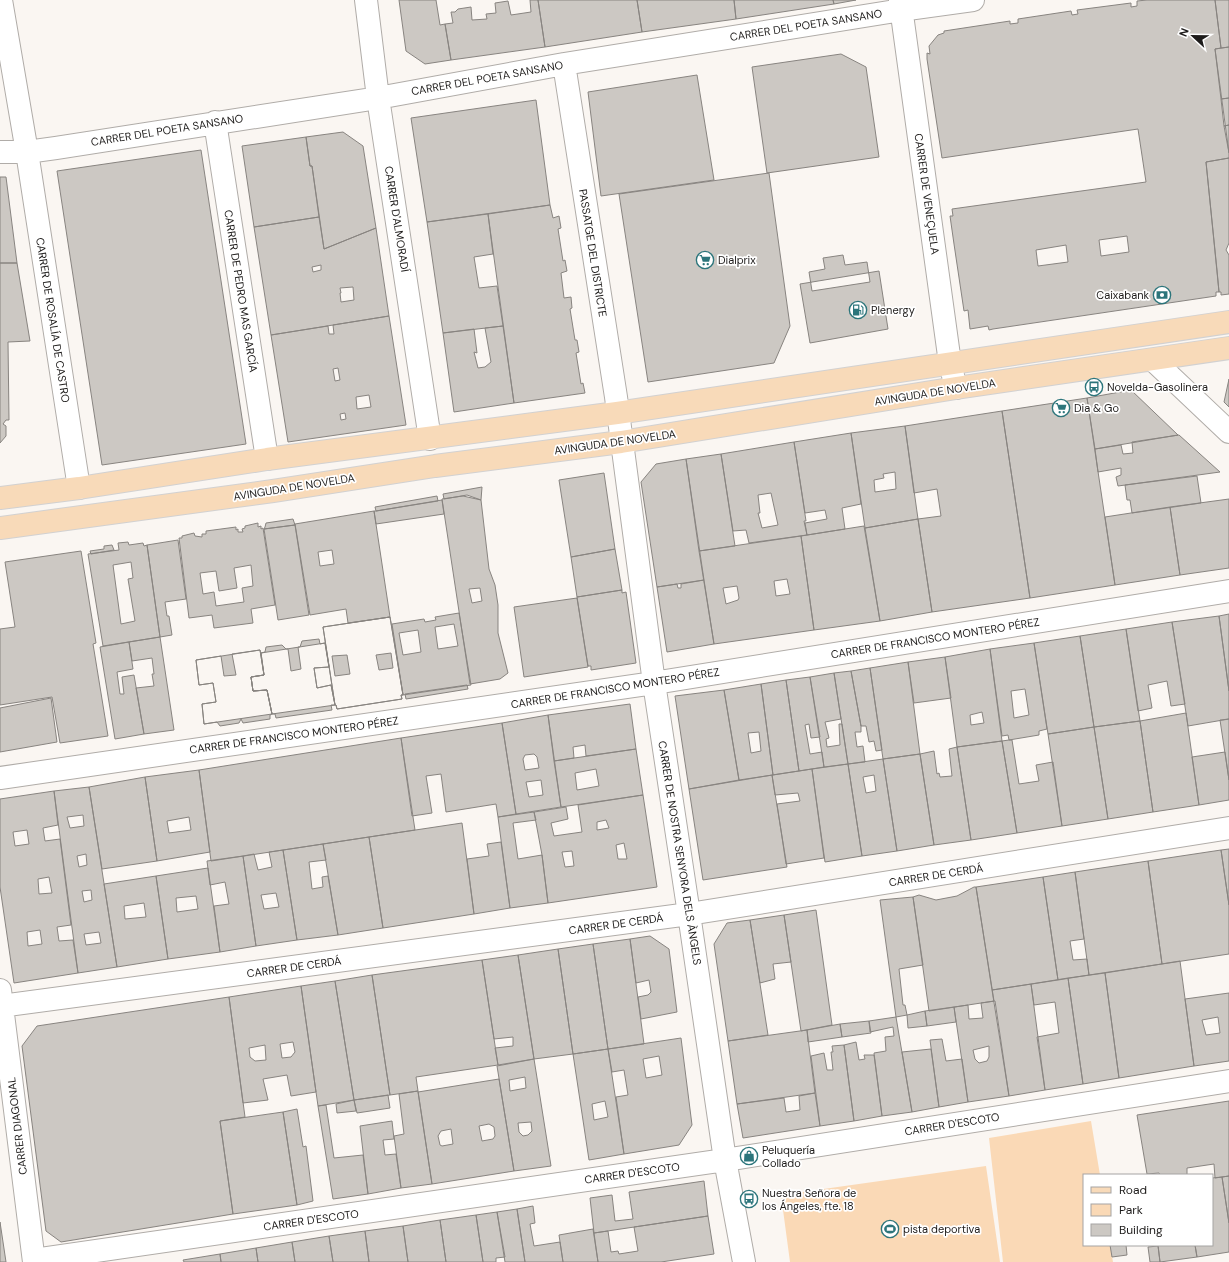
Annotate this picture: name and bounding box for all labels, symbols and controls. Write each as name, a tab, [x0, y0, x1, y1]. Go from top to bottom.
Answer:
street label: CARRER DEL POETA SANSANO	[729, 6, 883, 44]
north arrow	[1173, 16, 1213, 56]
text: N	[1176, 26, 1192, 39]
street label: CARRER DEL POETA SANSANO	[410, 58, 564, 98]
street label: CARRER DEL POETA SANSANO	[90, 111, 244, 149]
street label: CARRER DE VENEÇUELA	[912, 132, 942, 256]
street label: CARRER D'ALMORADÍ	[382, 165, 412, 273]
street label: PASSATGE DEL DISTRICTE	[576, 188, 610, 318]
street label: CARRER DE PEDRO MAS GARCÍA	[221, 209, 261, 373]
street label: CARRER DE ROSALÍA DE CASTRO	[33, 236, 73, 404]
supermarket icon: Dialprix	[695, 250, 715, 270]
place label: Dialprix	[718, 253, 756, 267]
bank icon: Caixabank	[1152, 285, 1172, 305]
place label: Caixabank	[1096, 288, 1149, 302]
fuel station icon: Plenergy	[848, 300, 868, 320]
place label: Plenergy	[871, 303, 915, 317]
street label: AVINGUDA DE NOVELDA	[873, 375, 997, 409]
bus stop icon: Novelda-Gasolinera	[1084, 377, 1104, 397]
place label: Novelda-Gasolinera	[1107, 380, 1208, 394]
supermarket icon: Dia & Go	[1051, 398, 1071, 418]
place label: Dia & Go	[1074, 401, 1119, 415]
street label: AVINGUDA DE NOVELDA	[553, 427, 677, 457]
street label: AVINGUDA DE NOVELDA	[232, 470, 356, 504]
street label: CARRER DE FRANCISCO MONTERO PÉREZ	[830, 615, 1040, 661]
street label: CARRER DE FRANCISCO MONTERO PÉREZ	[510, 665, 720, 711]
street label: CARRER DE FRANCISCO MONTERO PÉREZ	[189, 713, 399, 757]
street label: CARRER DE NOSTRA SENYORA DELS ÀNGELS	[655, 740, 705, 966]
street label: CARRER DE CERDÁ	[888, 861, 984, 889]
street label: CARRER DE CERDÁ	[568, 910, 664, 938]
street label: CARRER DE CERDÁ	[246, 953, 342, 981]
street label: CARRER DIAGONAL	[4, 1076, 30, 1176]
street label: CARRER D'ESCOTO	[904, 1110, 1000, 1138]
place label: Peluquería Collado	[762, 1143, 815, 1170]
shop icon: Peluquería Collado	[739, 1146, 759, 1166]
street label: CARRER D'ESCOTO	[584, 1159, 680, 1187]
legend	[1083, 1174, 1213, 1246]
text: Road	[1119, 1182, 1147, 1198]
place label: Nuestra Señora de los Ángeles, fte. 18	[762, 1186, 856, 1213]
bus stop icon: Nuestra Señora de los Ángeles, fte. 18	[739, 1189, 759, 1209]
text: Park	[1119, 1202, 1143, 1218]
street label: CARRER D'ESCOTO	[263, 1206, 359, 1234]
sports icon: pista deportiva	[880, 1219, 900, 1239]
place label: pista deportiva	[903, 1222, 980, 1236]
text: Building	[1119, 1222, 1163, 1238]

